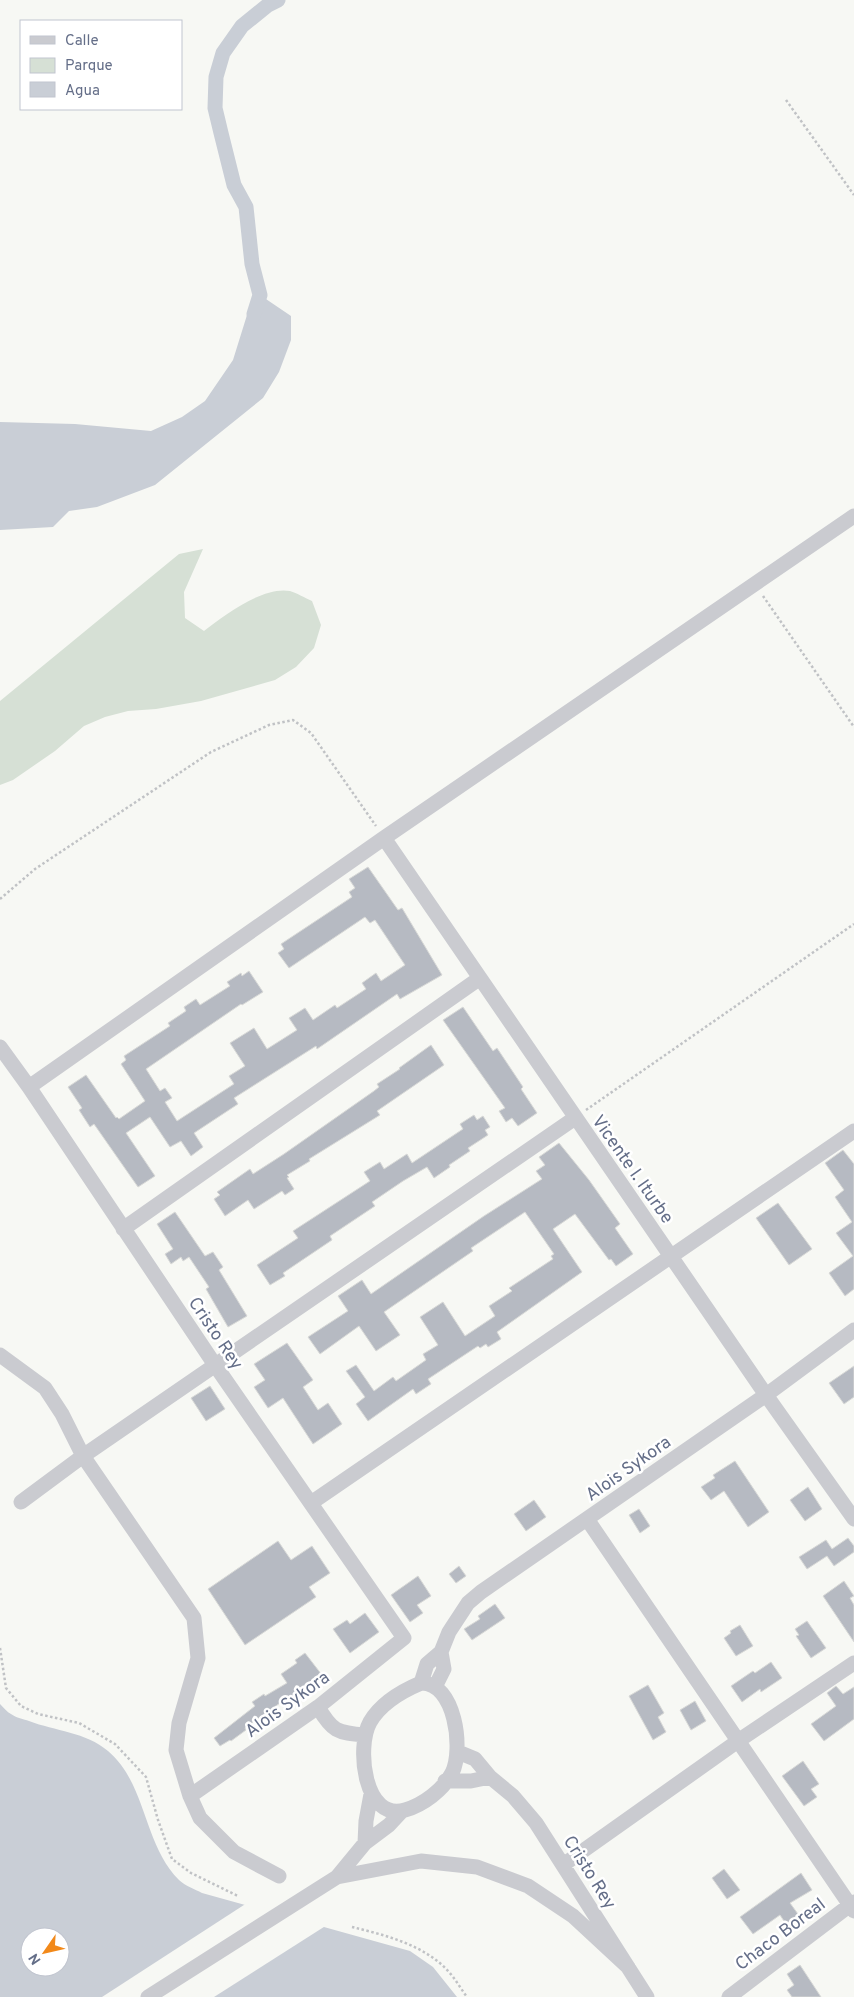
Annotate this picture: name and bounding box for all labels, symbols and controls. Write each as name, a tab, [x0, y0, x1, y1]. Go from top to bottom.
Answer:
legend	[20, 20, 182, 110]
text: Calle	[65, 32, 99, 51]
text: Parque	[65, 57, 113, 76]
text: Agua	[65, 82, 100, 101]
street label: Vicente I. Iturbe	[586, 1111, 678, 1229]
street label: Cristo Rey	[182, 1293, 247, 1375]
street label: Alois Sykora	[582, 1431, 676, 1507]
street label: Alois Sykora	[241, 1667, 335, 1744]
street label: Cristo Rey	[557, 1832, 620, 1914]
street label: Chaco Boreal	[731, 1894, 831, 1977]
north arrow	[20, 1927, 70, 1977]
text: N	[26, 1950, 45, 1967]

